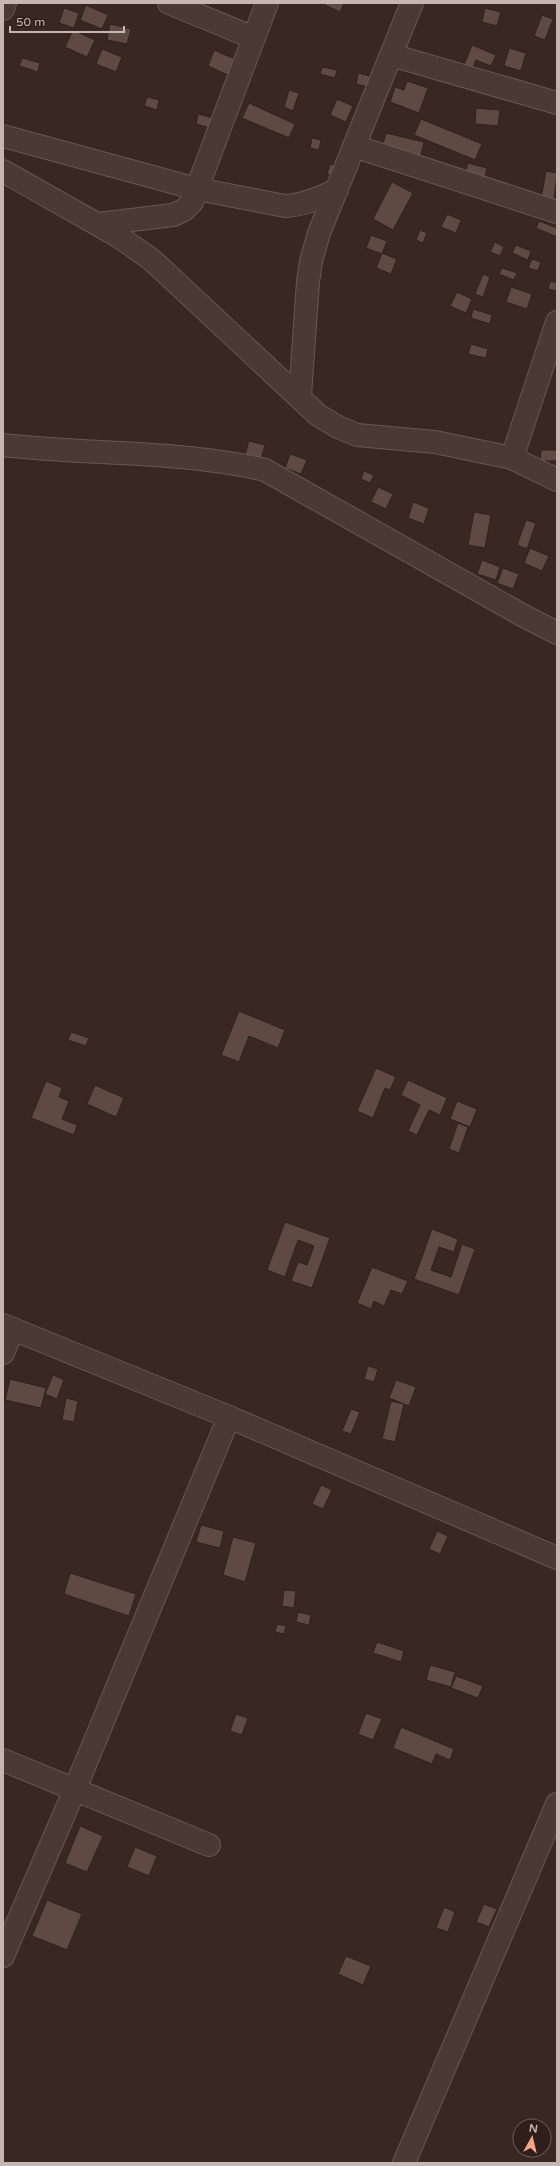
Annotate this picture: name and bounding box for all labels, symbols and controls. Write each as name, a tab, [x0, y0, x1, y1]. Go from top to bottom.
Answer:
scale bar	[10, 8, 124, 34]
text: 50 m	[16, 15, 45, 29]
north arrow	[512, 2118, 552, 2158]
text: N	[528, 2122, 539, 2136]

